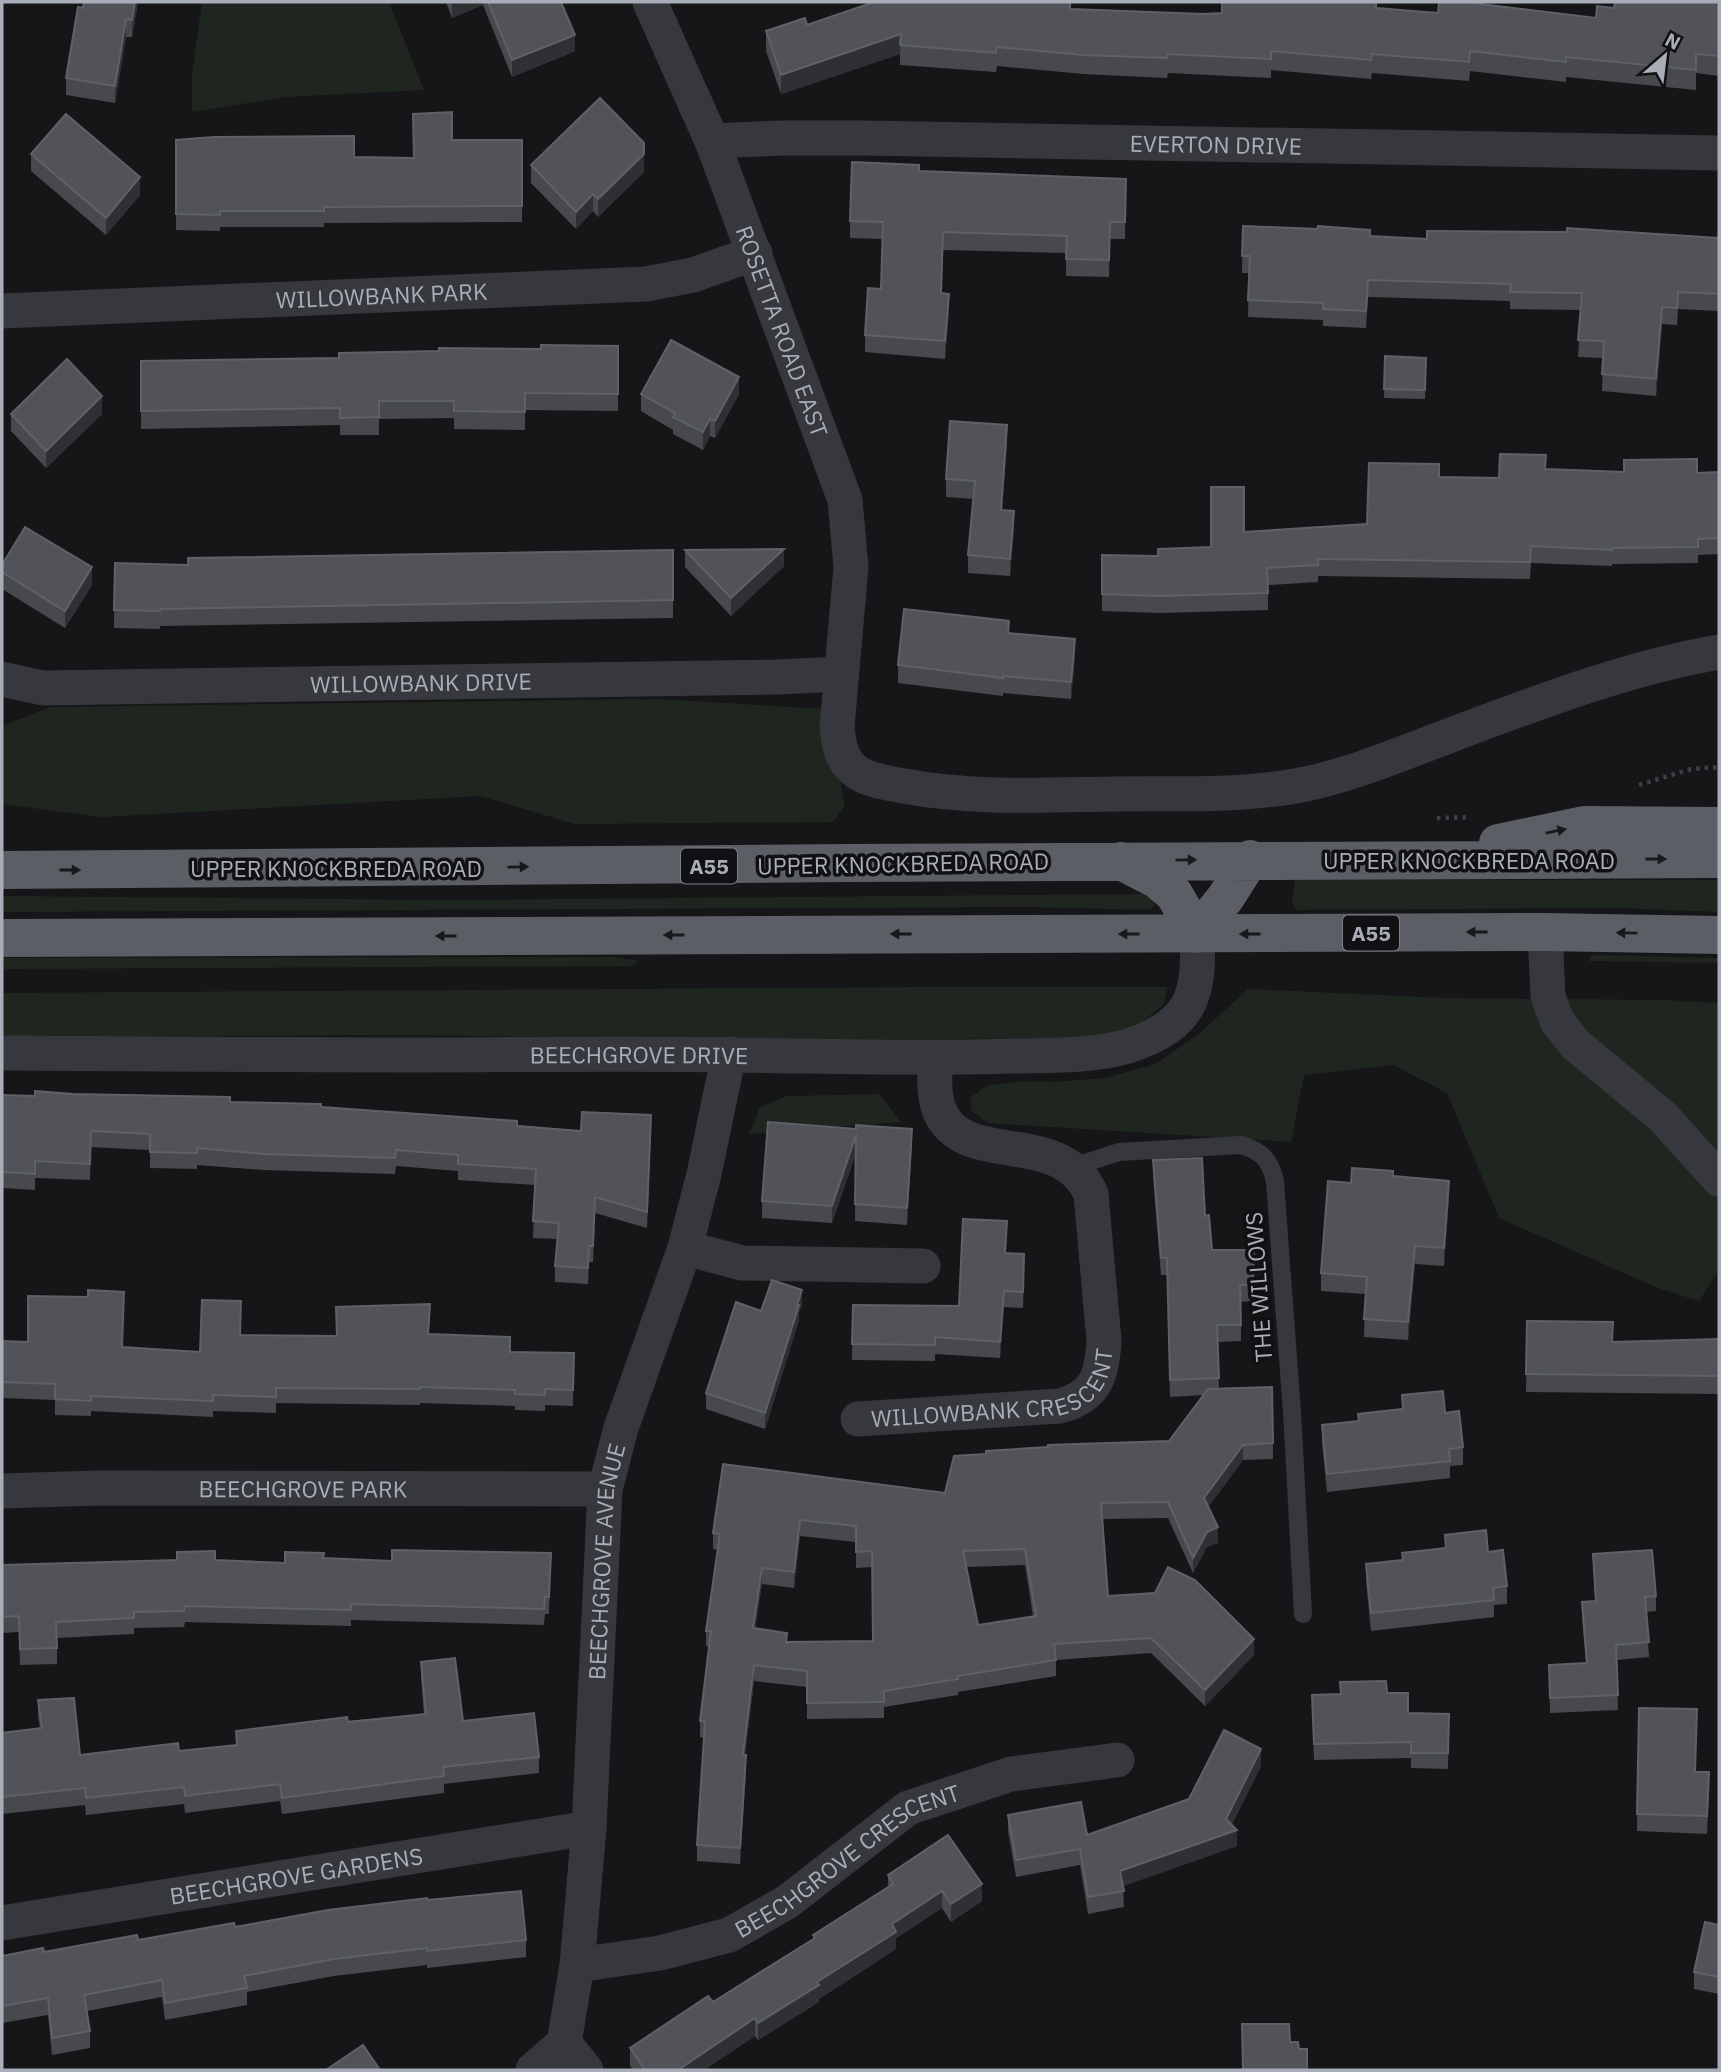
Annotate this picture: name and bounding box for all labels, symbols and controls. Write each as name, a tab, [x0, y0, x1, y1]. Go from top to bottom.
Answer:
north arrow	[1630, 21, 1700, 91]
text: N	[1661, 27, 1685, 55]
street label: EVERTON DRIVE	[1129, 128, 1302, 161]
street label: ROSETTA ROAD EAST	[730, 221, 835, 441]
street label: WILLOWBANK PARK	[275, 276, 488, 315]
street label: WILLOWBANK DRIVE	[310, 666, 532, 699]
one-way arrow	[1545, 825, 1567, 836]
street label: UPPER KNOCKBREDA ROAD	[757, 845, 1049, 881]
street label: UPPER KNOCKBREDA ROAD	[1323, 845, 1615, 875]
road number: A55	[681, 848, 737, 884]
street label: UPPER KNOCKBREDA ROAD	[190, 853, 482, 883]
one-way arrow	[1646, 853, 1668, 865]
one-way arrow	[1176, 854, 1198, 866]
one-way arrow	[507, 862, 529, 873]
one-way arrow	[59, 864, 81, 875]
road number: A55	[1343, 916, 1399, 950]
one-way arrow	[1466, 926, 1488, 938]
one-way arrow	[1615, 927, 1637, 939]
one-way arrow	[890, 928, 912, 940]
one-way arrow	[1117, 928, 1139, 940]
one-way arrow	[1238, 928, 1260, 939]
one-way arrow	[662, 929, 684, 941]
one-way arrow	[435, 930, 457, 942]
street label: BEECHGROVE DRIVE	[530, 1039, 749, 1070]
street label: THE WILLOWS	[1238, 1211, 1278, 1363]
street label: WILLOWBANK CRESCENT	[870, 1347, 1118, 1433]
street label: BEECHGROVE AVENUE	[581, 1440, 631, 1681]
street label: BEECHGROVE PARK	[199, 1473, 408, 1504]
street label: BEECHGROVE CRESCENT	[729, 1777, 963, 1944]
street label: BEECHGROVE GARDENS	[168, 1840, 425, 1911]

